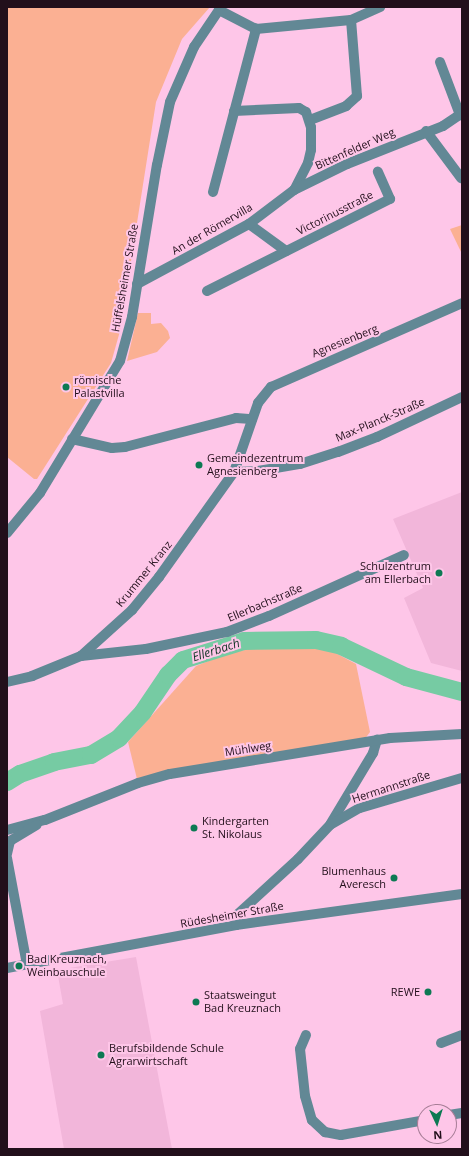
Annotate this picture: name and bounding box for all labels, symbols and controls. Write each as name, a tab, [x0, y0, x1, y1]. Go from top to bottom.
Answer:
street label: Bittenfelder Weg	[313, 126, 397, 172]
street label: Victorinusstraße	[295, 188, 375, 238]
street label: An der Römervilla	[169, 201, 255, 257]
street label: Hüffelsheimer Straße	[109, 223, 141, 333]
street label: Agnesienberg	[310, 322, 380, 360]
place label: römische Palastvilla	[74, 374, 125, 400]
marker: römische Palastvilla	[61, 382, 71, 392]
street label: Max-Planck-Straße	[333, 395, 427, 445]
place label: Gemeindezentrum Agnesienberg	[207, 452, 303, 478]
marker: Gemeindezentrum Agnesienberg	[194, 460, 204, 470]
street label: Krummer Kranz	[113, 538, 175, 610]
place label: Schulzentrum am Ellerbach	[360, 560, 431, 586]
marker: Schulzentrum am Ellerbach	[434, 568, 444, 578]
street label: Ellerbachstraße	[226, 581, 304, 625]
water label: Ellerbach	[190, 636, 242, 664]
street label: Mühlweg	[224, 739, 272, 759]
street label: Hermannstraße	[350, 768, 432, 806]
place label: Kindergarten St. Nikolaus	[202, 815, 269, 841]
marker: Kindergarten St. Nikolaus	[189, 823, 199, 833]
place label: Blumenhaus Averesch	[321, 865, 386, 891]
marker: Blumenhaus Averesch	[389, 873, 399, 883]
street label: Rüdesheimer Straße	[179, 899, 285, 931]
place label: Bad Kreuznach, Weinbauschule	[27, 953, 107, 979]
marker: Bad Kreuznach, Weinbauschule	[14, 961, 24, 971]
place label: REWE	[391, 985, 420, 999]
marker: REWE	[423, 987, 433, 997]
place label: Staatsweingut Bad Kreuznach	[204, 989, 281, 1015]
marker: Staatsweingut Bad Kreuznach	[191, 997, 201, 1007]
place label: Berufsbildende Schule Agrarwirtschaft	[109, 1042, 224, 1068]
marker: Berufsbildende Schule Agrarwirtschaft	[96, 1050, 106, 1060]
north arrow	[417, 1104, 457, 1144]
text: N	[433, 1128, 443, 1143]

